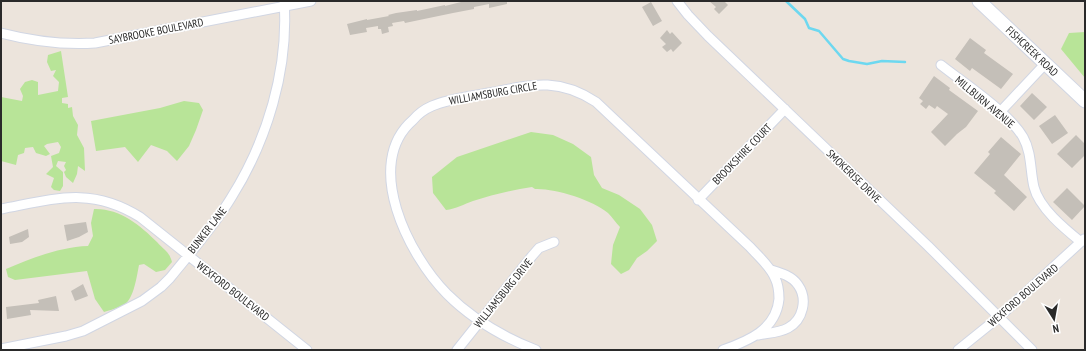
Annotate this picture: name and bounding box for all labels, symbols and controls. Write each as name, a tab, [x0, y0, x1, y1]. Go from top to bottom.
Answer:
street label: SAYBROOKE BOULEVARD	[107, 15, 205, 47]
street label: FISHCREEK ROAD	[1003, 23, 1061, 79]
street label: MILLBURN AVENUE	[952, 73, 1018, 131]
street label: WILLIAMSBURG CIRCLE	[448, 78, 538, 108]
street label: BROOKSHIRE COURT	[709, 121, 775, 187]
street label: SMOKERISE DRIVE	[824, 146, 885, 206]
street label: BUNKER LANE	[185, 204, 230, 256]
street label: WILLIAMSBURG DRIVE	[471, 255, 536, 331]
street label: WEXFORD BOULEVARD	[194, 258, 272, 324]
street label: WEXFORD BOULEVARD	[985, 260, 1061, 329]
north arrow	[1034, 299, 1074, 339]
text: N	[1052, 321, 1060, 336]

